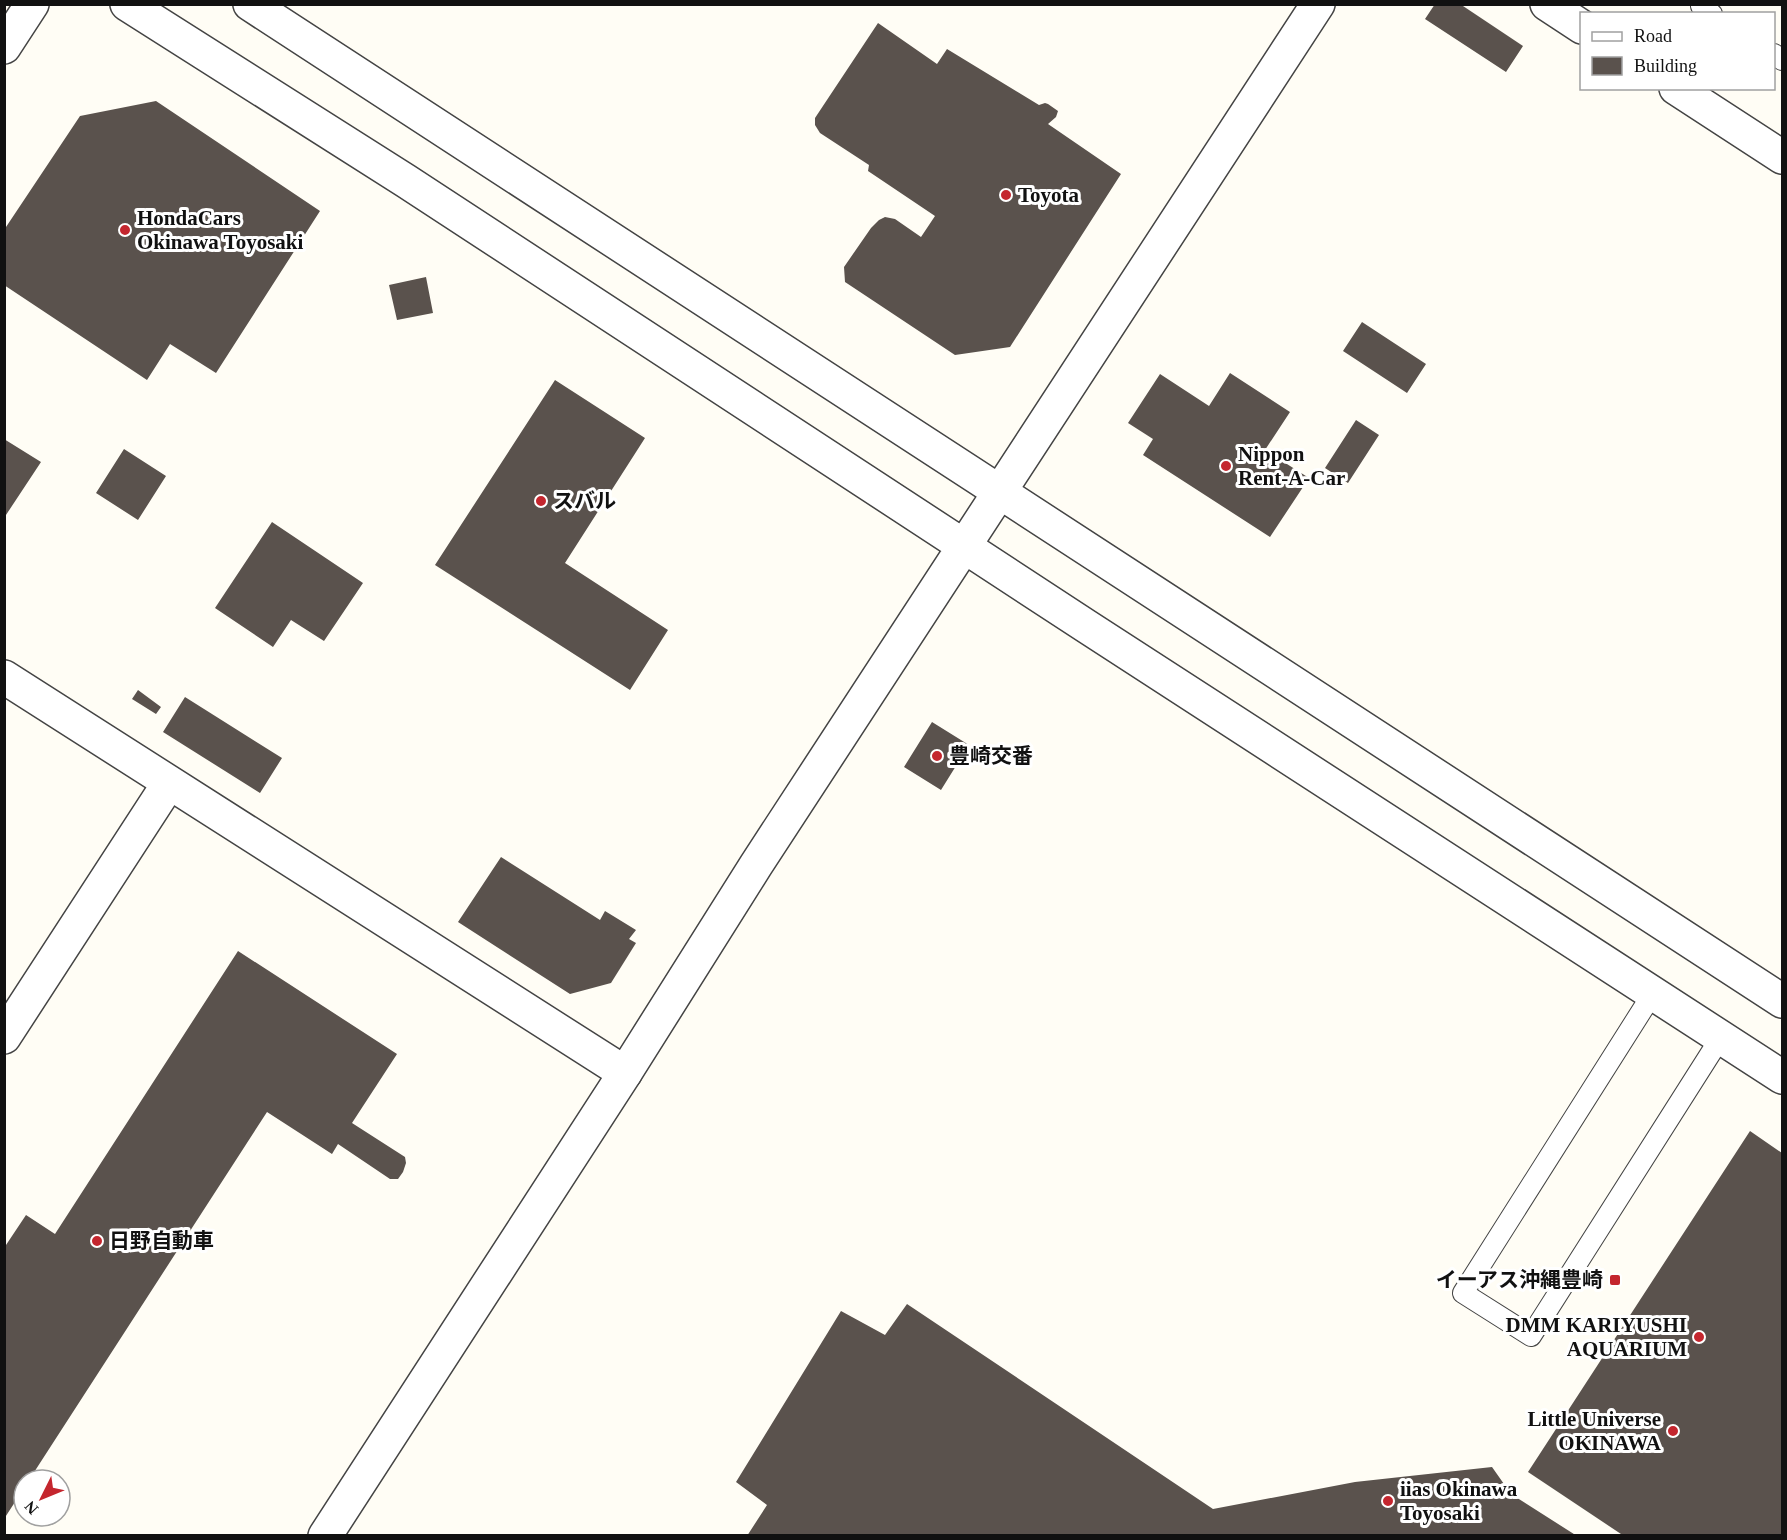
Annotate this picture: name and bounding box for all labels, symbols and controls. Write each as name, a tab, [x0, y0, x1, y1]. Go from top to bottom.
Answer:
legend	[1580, 12, 1775, 90]
text: Road	[1634, 26, 1672, 46]
text: Building	[1634, 56, 1697, 76]
place label: Toyota	[1018, 183, 1080, 207]
marker: Toyota	[999, 188, 1013, 202]
place label: HondaCars Okinawa Toyosaki	[137, 206, 303, 254]
marker: HondaCars Okinawa Toyosaki	[118, 223, 132, 237]
place label: Nippon Rent-A-Car	[1238, 442, 1345, 490]
marker: Nippon Rent-A-Car	[1219, 459, 1233, 473]
place label: スバル	[553, 489, 616, 513]
marker: スバル	[534, 494, 548, 508]
place label: 豊崎交番	[949, 744, 1033, 768]
marker: 豊崎交番	[930, 749, 944, 763]
place label: 日野自動車	[109, 1229, 214, 1253]
marker: 日野自動車	[90, 1234, 104, 1248]
place label: イーアス沖縄豊崎	[1436, 1268, 1603, 1292]
marker: イーアス沖縄豊崎	[1608, 1273, 1622, 1287]
place label: DMM KARIYUSHI AQUARIUM	[1506, 1313, 1687, 1361]
marker: DMM KARIYUSHI AQUARIUM	[1692, 1330, 1706, 1344]
place label: Little Universe OKINAWA	[1527, 1407, 1662, 1455]
marker: Little Universe OKINAWA	[1666, 1424, 1680, 1438]
north arrow	[12, 1468, 72, 1528]
place label: iias Okinawa Toyosaki	[1400, 1477, 1518, 1525]
marker: iias Okinawa Toyosaki	[1381, 1494, 1395, 1508]
text: N	[21, 1498, 42, 1518]

